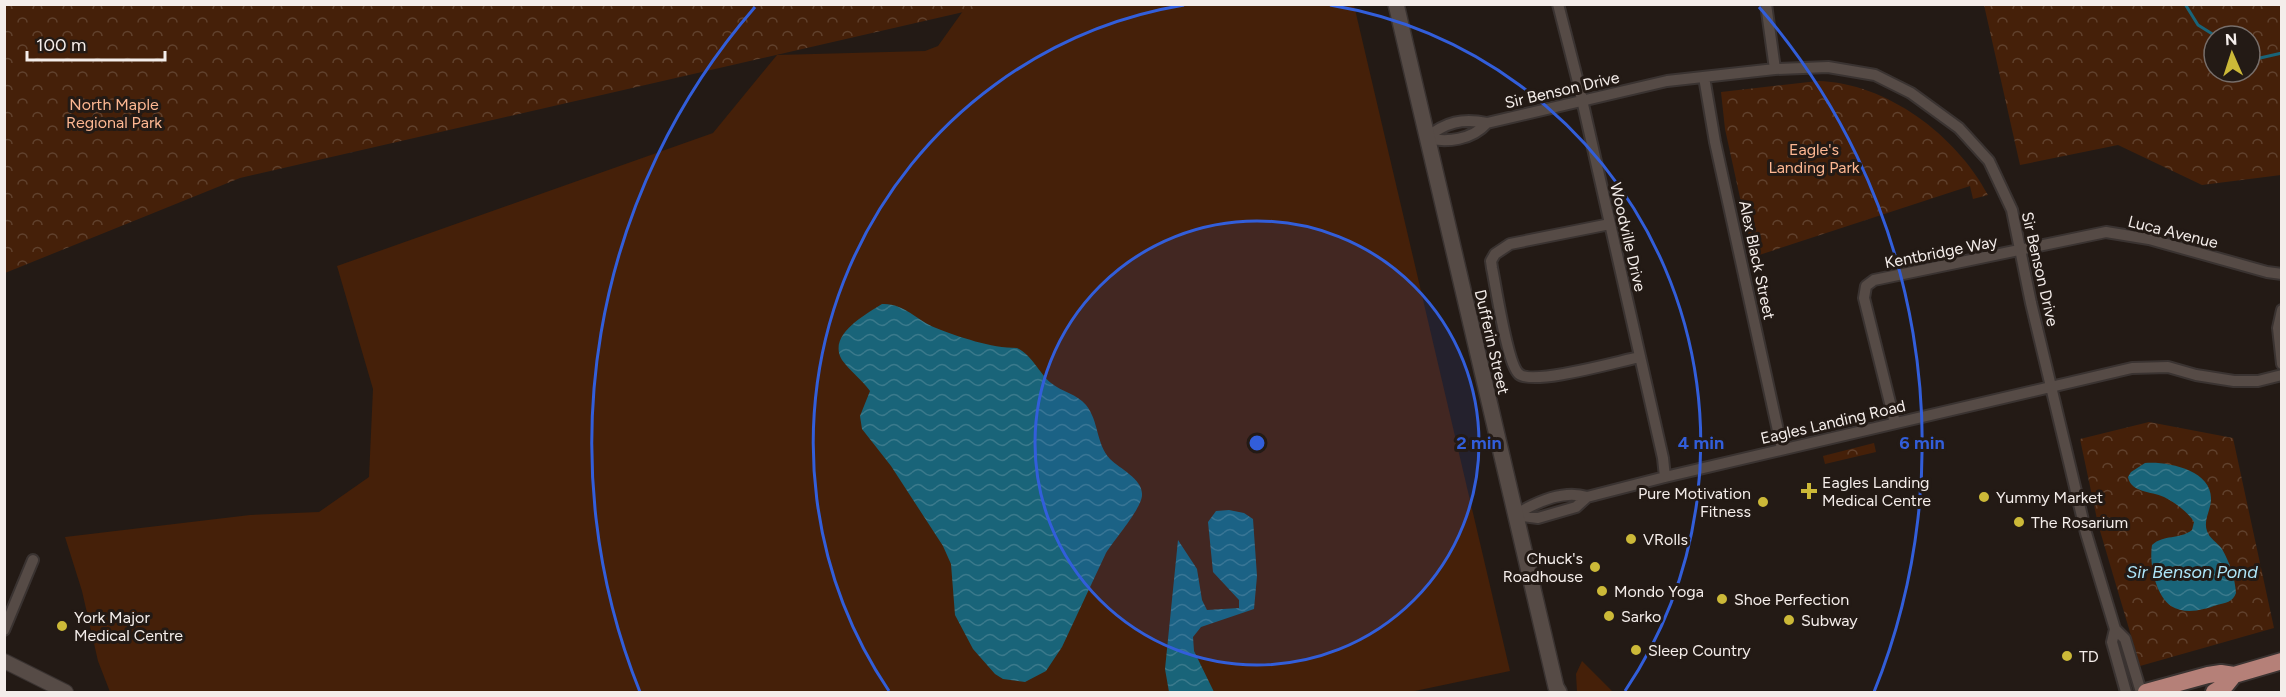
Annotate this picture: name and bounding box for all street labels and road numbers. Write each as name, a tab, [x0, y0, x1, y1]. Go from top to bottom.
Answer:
street label: Sir Benson Drive	[1503, 68, 1621, 112]
street label: Woodville Drive	[1606, 181, 1650, 294]
street label: Alex Black Street	[1735, 199, 1779, 321]
street label: Sir Benson Drive	[2018, 210, 2062, 328]
street label: Luca Avenue	[2126, 212, 2220, 252]
street label: Kentbridge Way	[1883, 232, 2000, 272]
street label: Dufferin Street	[1471, 288, 1513, 396]
street label: Eagles Landing Road	[1759, 396, 1907, 448]

